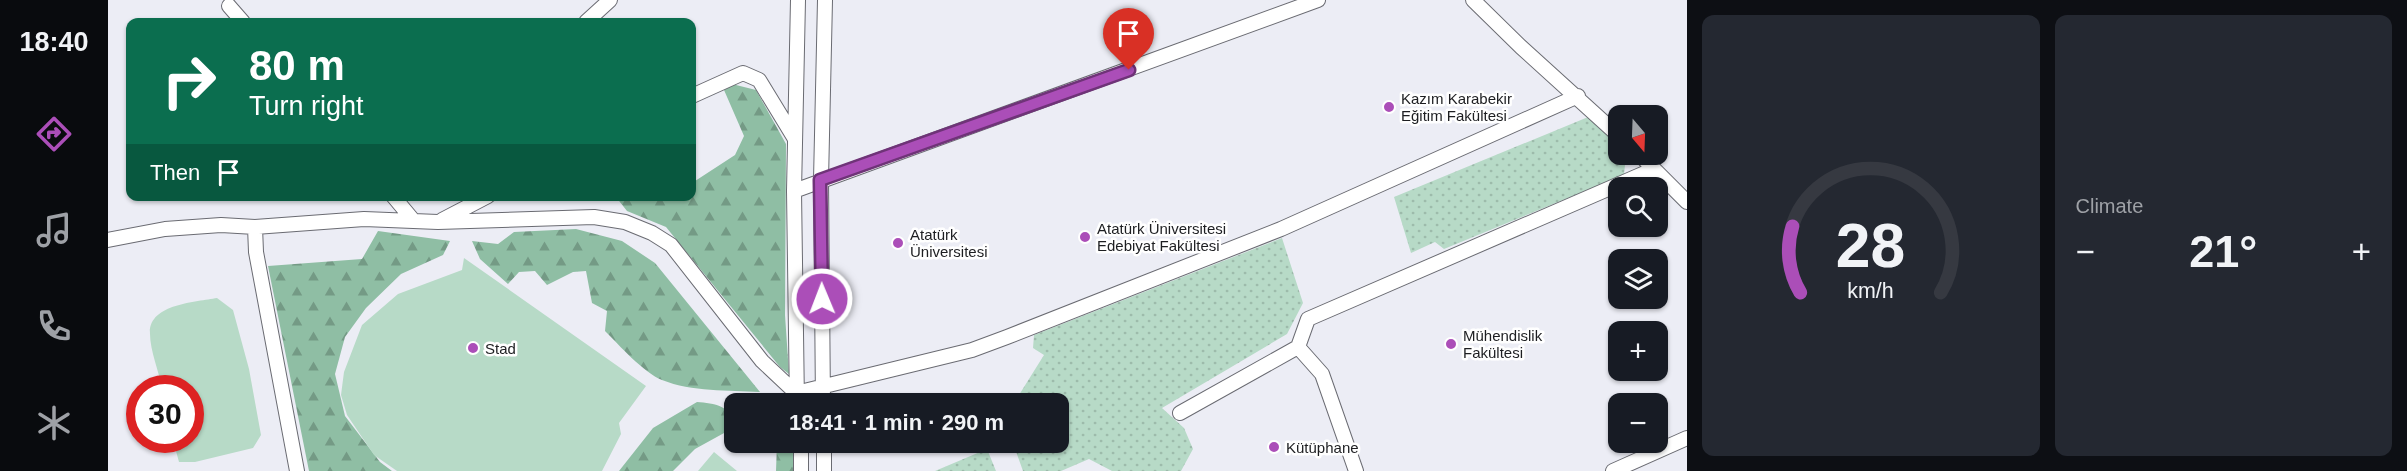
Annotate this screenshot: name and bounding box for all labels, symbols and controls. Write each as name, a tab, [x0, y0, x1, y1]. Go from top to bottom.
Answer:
pin	[1103, 8, 1154, 70]
icon: arrive	[1112, 17, 1145, 50]
text: 18:40	[19, 27, 89, 57]
icon: right	[150, 42, 228, 120]
text: 80 m	[249, 42, 345, 89]
place label: Kazım Karabekir Eğitim Fakültesi	[1401, 90, 1512, 124]
text: Turn right	[249, 91, 364, 121]
marker: Kazım Karabekir Eğitim Fakültesi	[1382, 100, 1396, 114]
north arrow	[1608, 105, 1668, 165]
map controls	[1608, 105, 1668, 453]
icon: directions	[33, 113, 75, 155]
icon: arrive	[212, 156, 245, 189]
text: Then	[150, 160, 200, 185]
button: search	[1608, 177, 1668, 237]
text: Climate	[2076, 195, 2143, 217]
icon: music	[33, 209, 75, 251]
text: 28	[1836, 211, 1905, 280]
place label: Atatürk Üniversitesi Edebiyat Fakültesi	[1097, 220, 1226, 254]
place label: Atatürk Üniversitesi	[910, 226, 988, 260]
text: 21°	[2189, 226, 2257, 277]
marker: Atatürk Üniversitesi Edebiyat Fakültesi	[1078, 230, 1092, 244]
text: −	[2076, 233, 2095, 270]
text: +	[2352, 233, 2371, 270]
marker: Atatürk Üniversitesi	[891, 236, 905, 250]
button: layers	[1608, 249, 1668, 309]
position arrow	[790, 267, 854, 331]
text: km/h	[1848, 279, 1894, 303]
icon: phone	[33, 305, 75, 347]
button: +	[1608, 321, 1668, 381]
place label: Mühendislik Fakültesi	[1463, 327, 1543, 361]
marker: Mühendislik Fakültesi	[1444, 337, 1458, 351]
place label: Stad	[485, 340, 516, 357]
marker: Stad	[466, 341, 480, 355]
speed limit sign: 30	[126, 375, 204, 453]
button: −	[1608, 393, 1668, 453]
icon: climate	[33, 402, 75, 444]
text: 18:41 · 1 min · 290 m	[789, 410, 1004, 435]
place label: Kütüphane	[1286, 439, 1359, 456]
marker: Kütüphane	[1267, 440, 1281, 454]

